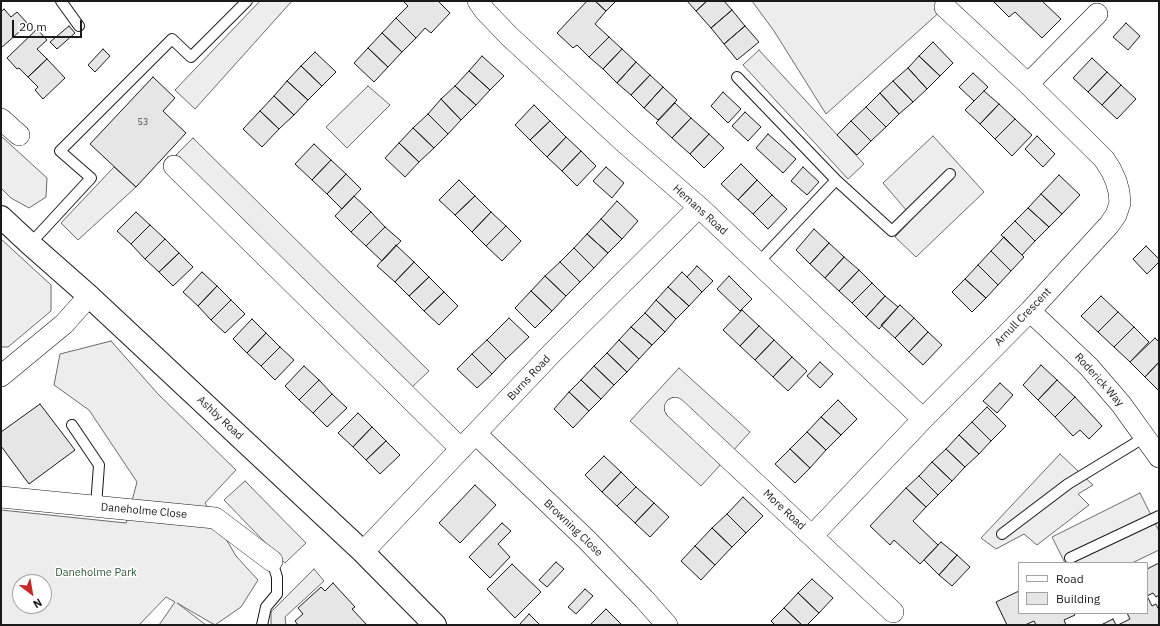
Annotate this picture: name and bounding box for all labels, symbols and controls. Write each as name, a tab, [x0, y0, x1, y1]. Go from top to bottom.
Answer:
scale bar	[14, 12, 84, 38]
text: 20 m	[19, 19, 47, 34]
house number: 53	[138, 117, 148, 127]
street label: Hemans Road	[670, 182, 730, 238]
street label: Arnull Crescent	[992, 285, 1054, 349]
street label: Roderick Way	[1072, 351, 1126, 409]
street label: Burns Road	[505, 353, 553, 403]
street label: Ashby Road	[194, 393, 246, 443]
street label: More Road	[760, 487, 808, 533]
street label: Browning Close	[541, 497, 605, 559]
street label: Daneholme Close	[100, 501, 188, 521]
legend	[1018, 562, 1148, 614]
park label: Daneholme Park	[55, 566, 137, 580]
text: Road	[1056, 571, 1084, 586]
north arrow	[12, 574, 52, 614]
text: Building	[1056, 591, 1100, 606]
text: N	[31, 595, 45, 611]

